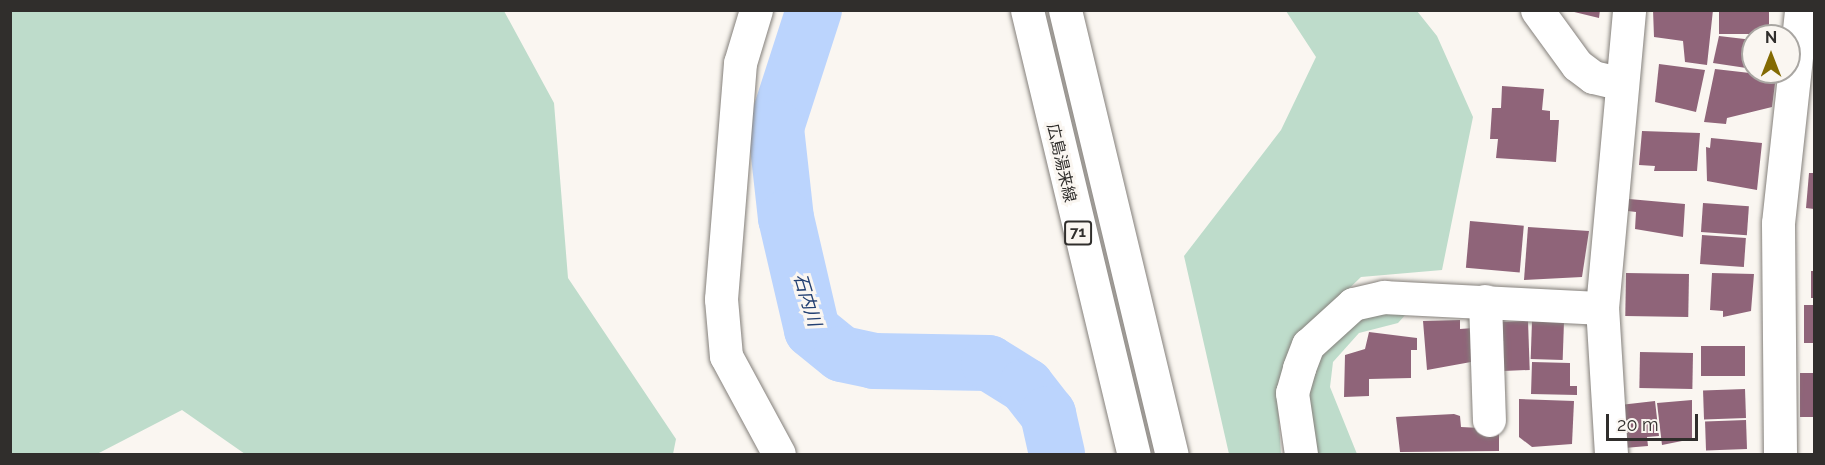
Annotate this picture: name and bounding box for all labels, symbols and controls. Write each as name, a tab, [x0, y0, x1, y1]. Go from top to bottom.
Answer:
north arrow	[1741, 24, 1801, 84]
text: N	[1765, 28, 1777, 47]
street label: 広島湯来線	[1043, 122, 1079, 204]
road number: 71	[1063, 221, 1093, 245]
water label: 石内川	[789, 271, 825, 329]
scale bar	[1609, 402, 1700, 440]
text: 20 m	[1617, 414, 1659, 435]

